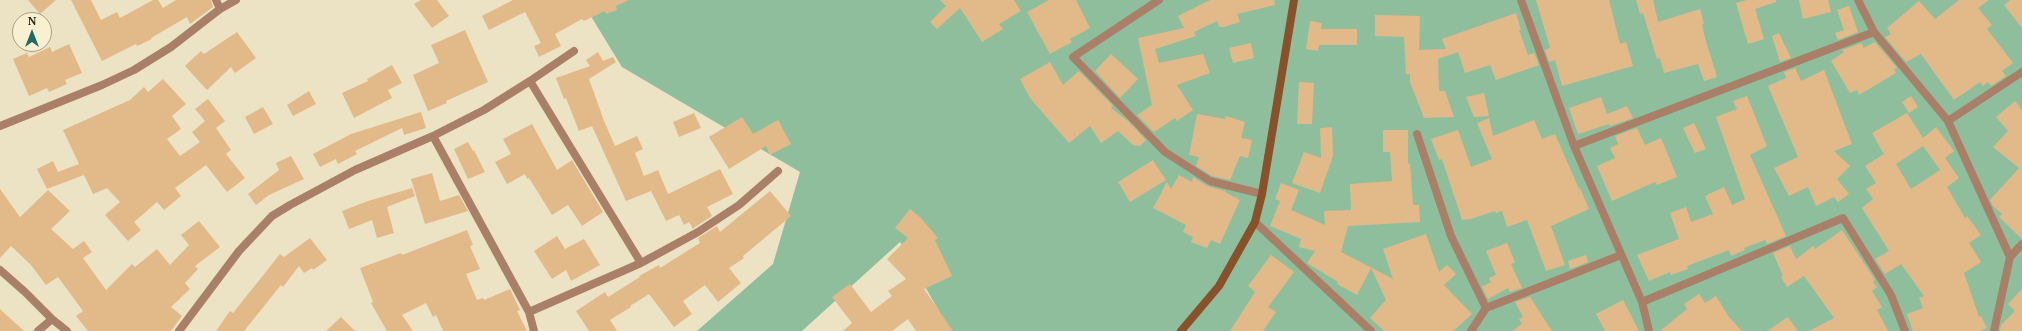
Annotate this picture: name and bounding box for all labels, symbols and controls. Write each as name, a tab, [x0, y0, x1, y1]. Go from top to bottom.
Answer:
north arrow	[12, 12, 52, 52]
text: N	[28, 13, 36, 28]

